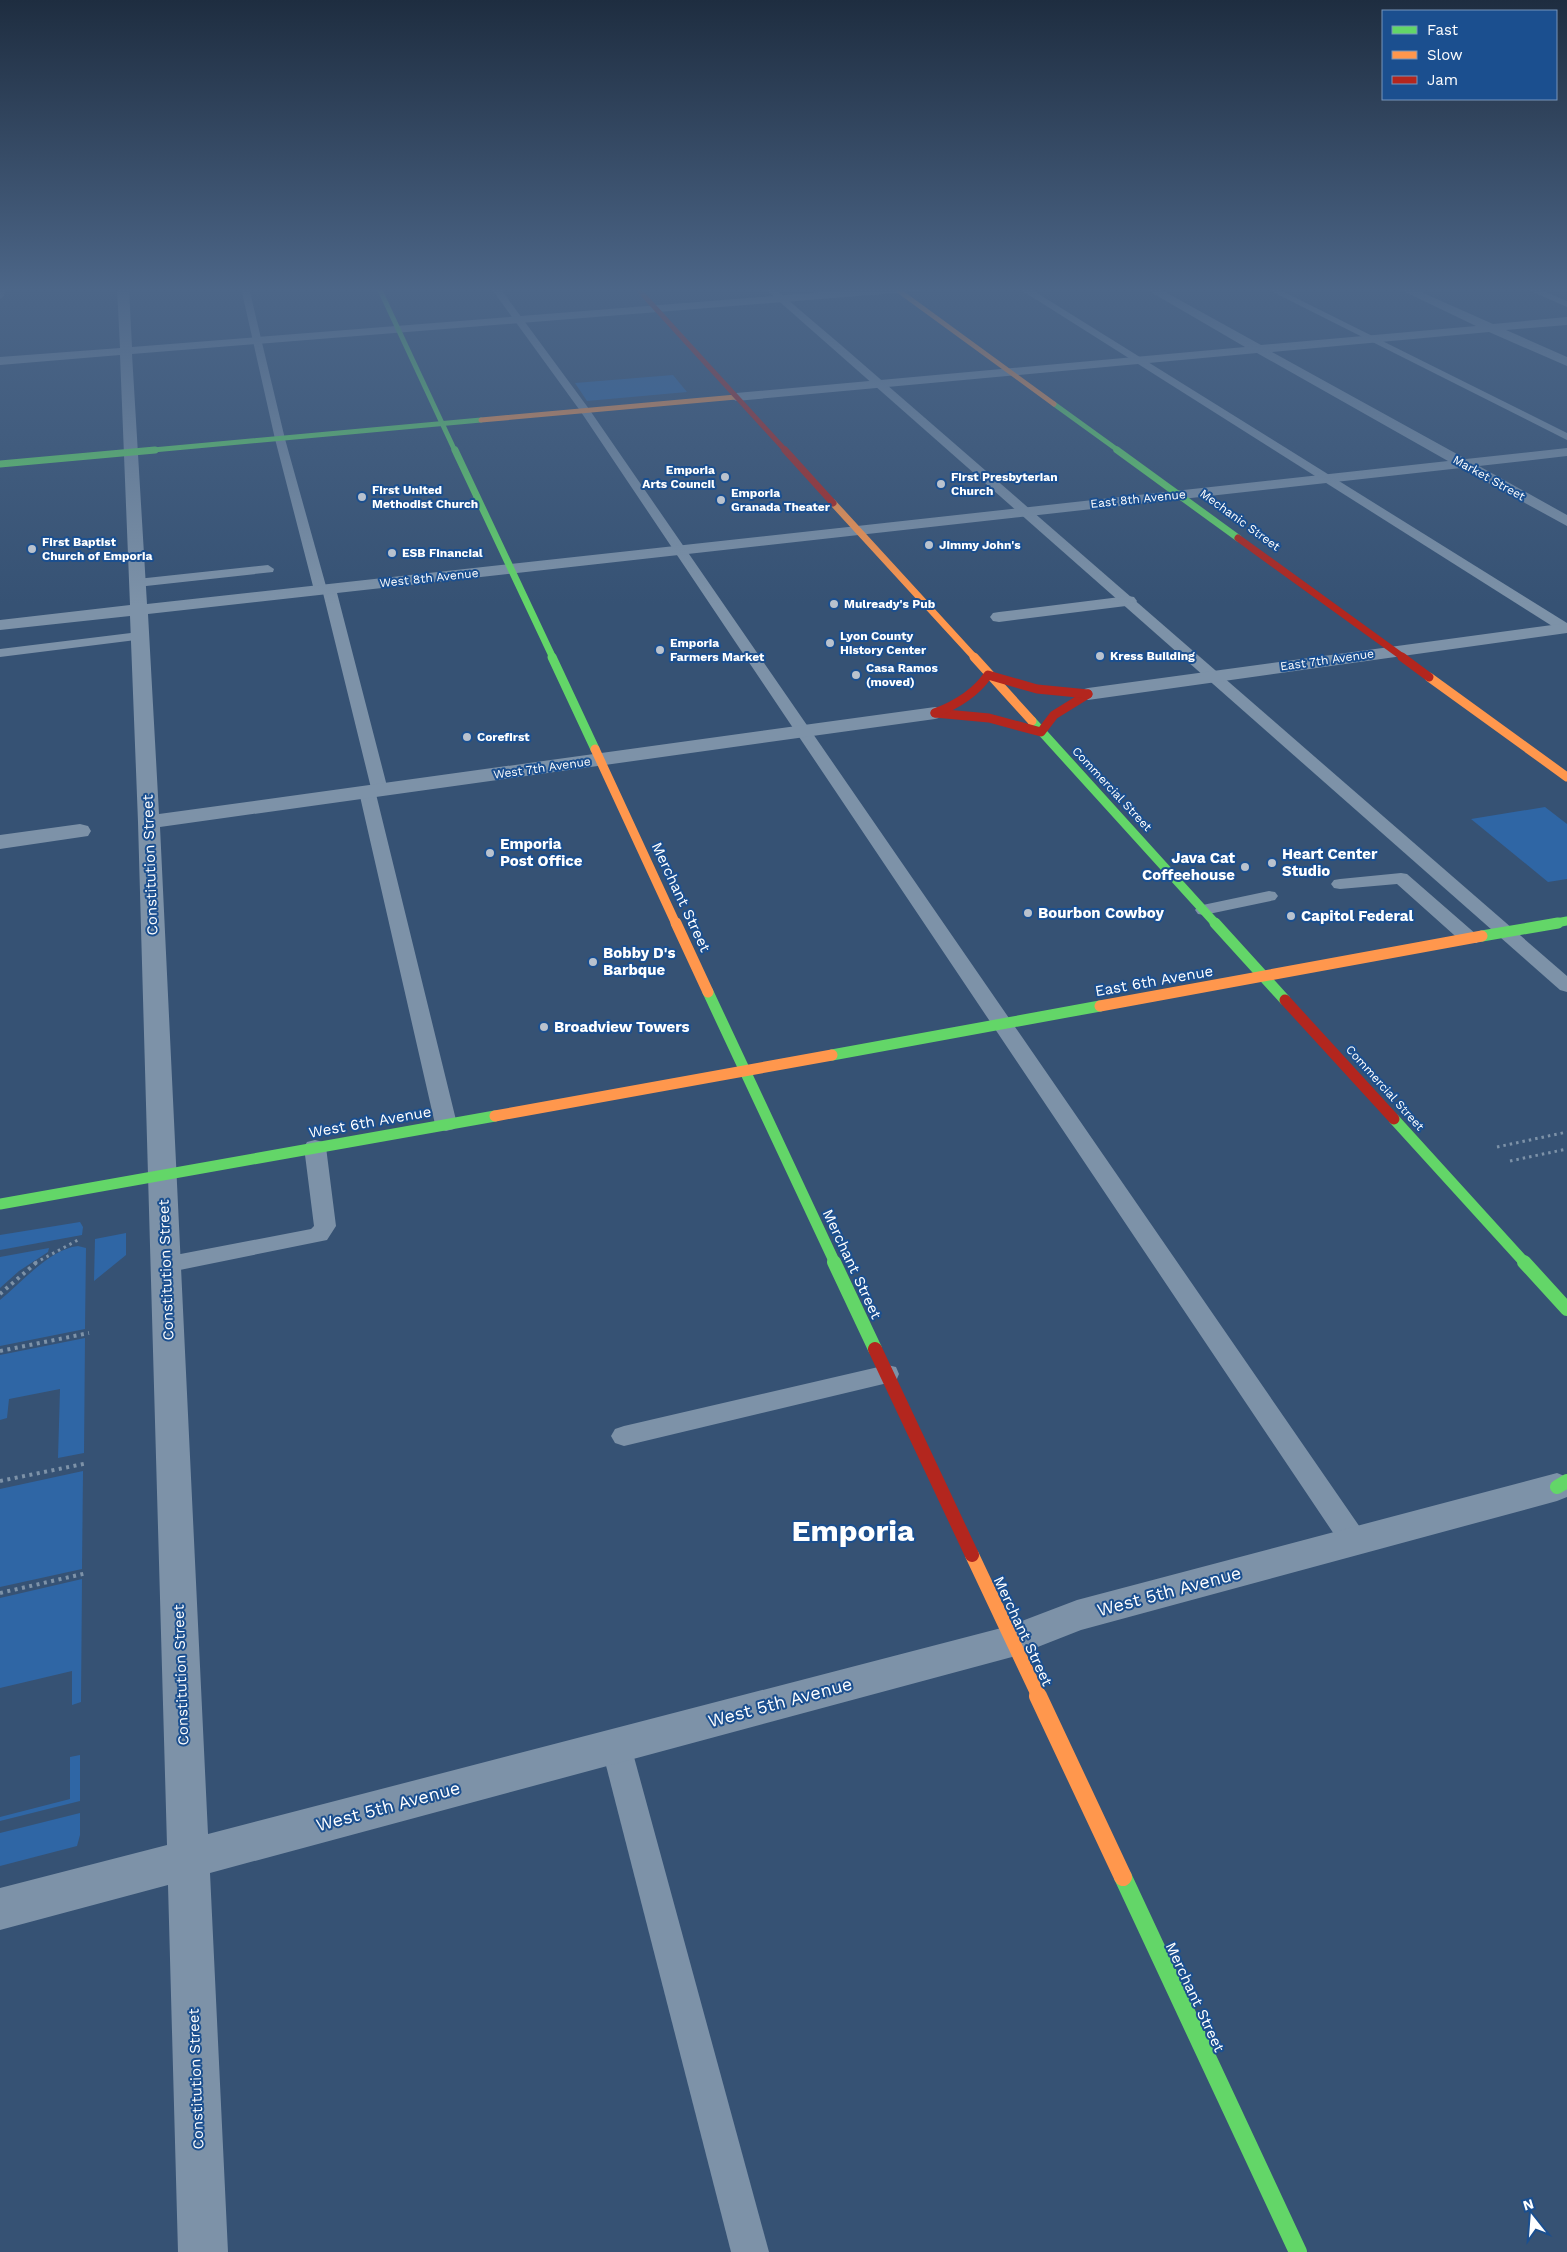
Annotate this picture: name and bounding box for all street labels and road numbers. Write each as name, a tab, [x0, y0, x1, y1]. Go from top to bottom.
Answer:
street label: Market Street	[1450, 452, 1528, 504]
street label: Mechanic Street	[1197, 486, 1283, 554]
street label: East 8th Avenue	[1090, 487, 1186, 511]
street label: West 8th Avenue	[379, 566, 479, 590]
street label: East 7th Avenue	[1279, 646, 1375, 674]
street label: Commercial Street	[1069, 744, 1155, 834]
street label: West 7th Avenue	[492, 754, 592, 782]
street label: Constitution Street	[139, 793, 161, 936]
street label: Merchant Street	[648, 839, 715, 955]
street label: East 6th Avenue	[1094, 962, 1214, 1000]
street label: Commercial Street	[1343, 1042, 1427, 1134]
street label: West 6th Avenue	[307, 1102, 433, 1142]
street label: Constitution Street	[155, 1198, 177, 1341]
street label: Merchant Street	[819, 1206, 886, 1322]
street label: West 5th Avenue	[1095, 1562, 1243, 1620]
street label: Merchant Street	[990, 1573, 1057, 1689]
street label: Constitution Street	[170, 1603, 192, 1746]
street label: West 5th Avenue	[706, 1673, 854, 1731]
street label: West 5th Avenue	[314, 1777, 462, 1835]
street label: Merchant Street	[1162, 1939, 1229, 2055]
street label: Constitution Street	[185, 2007, 207, 2150]

